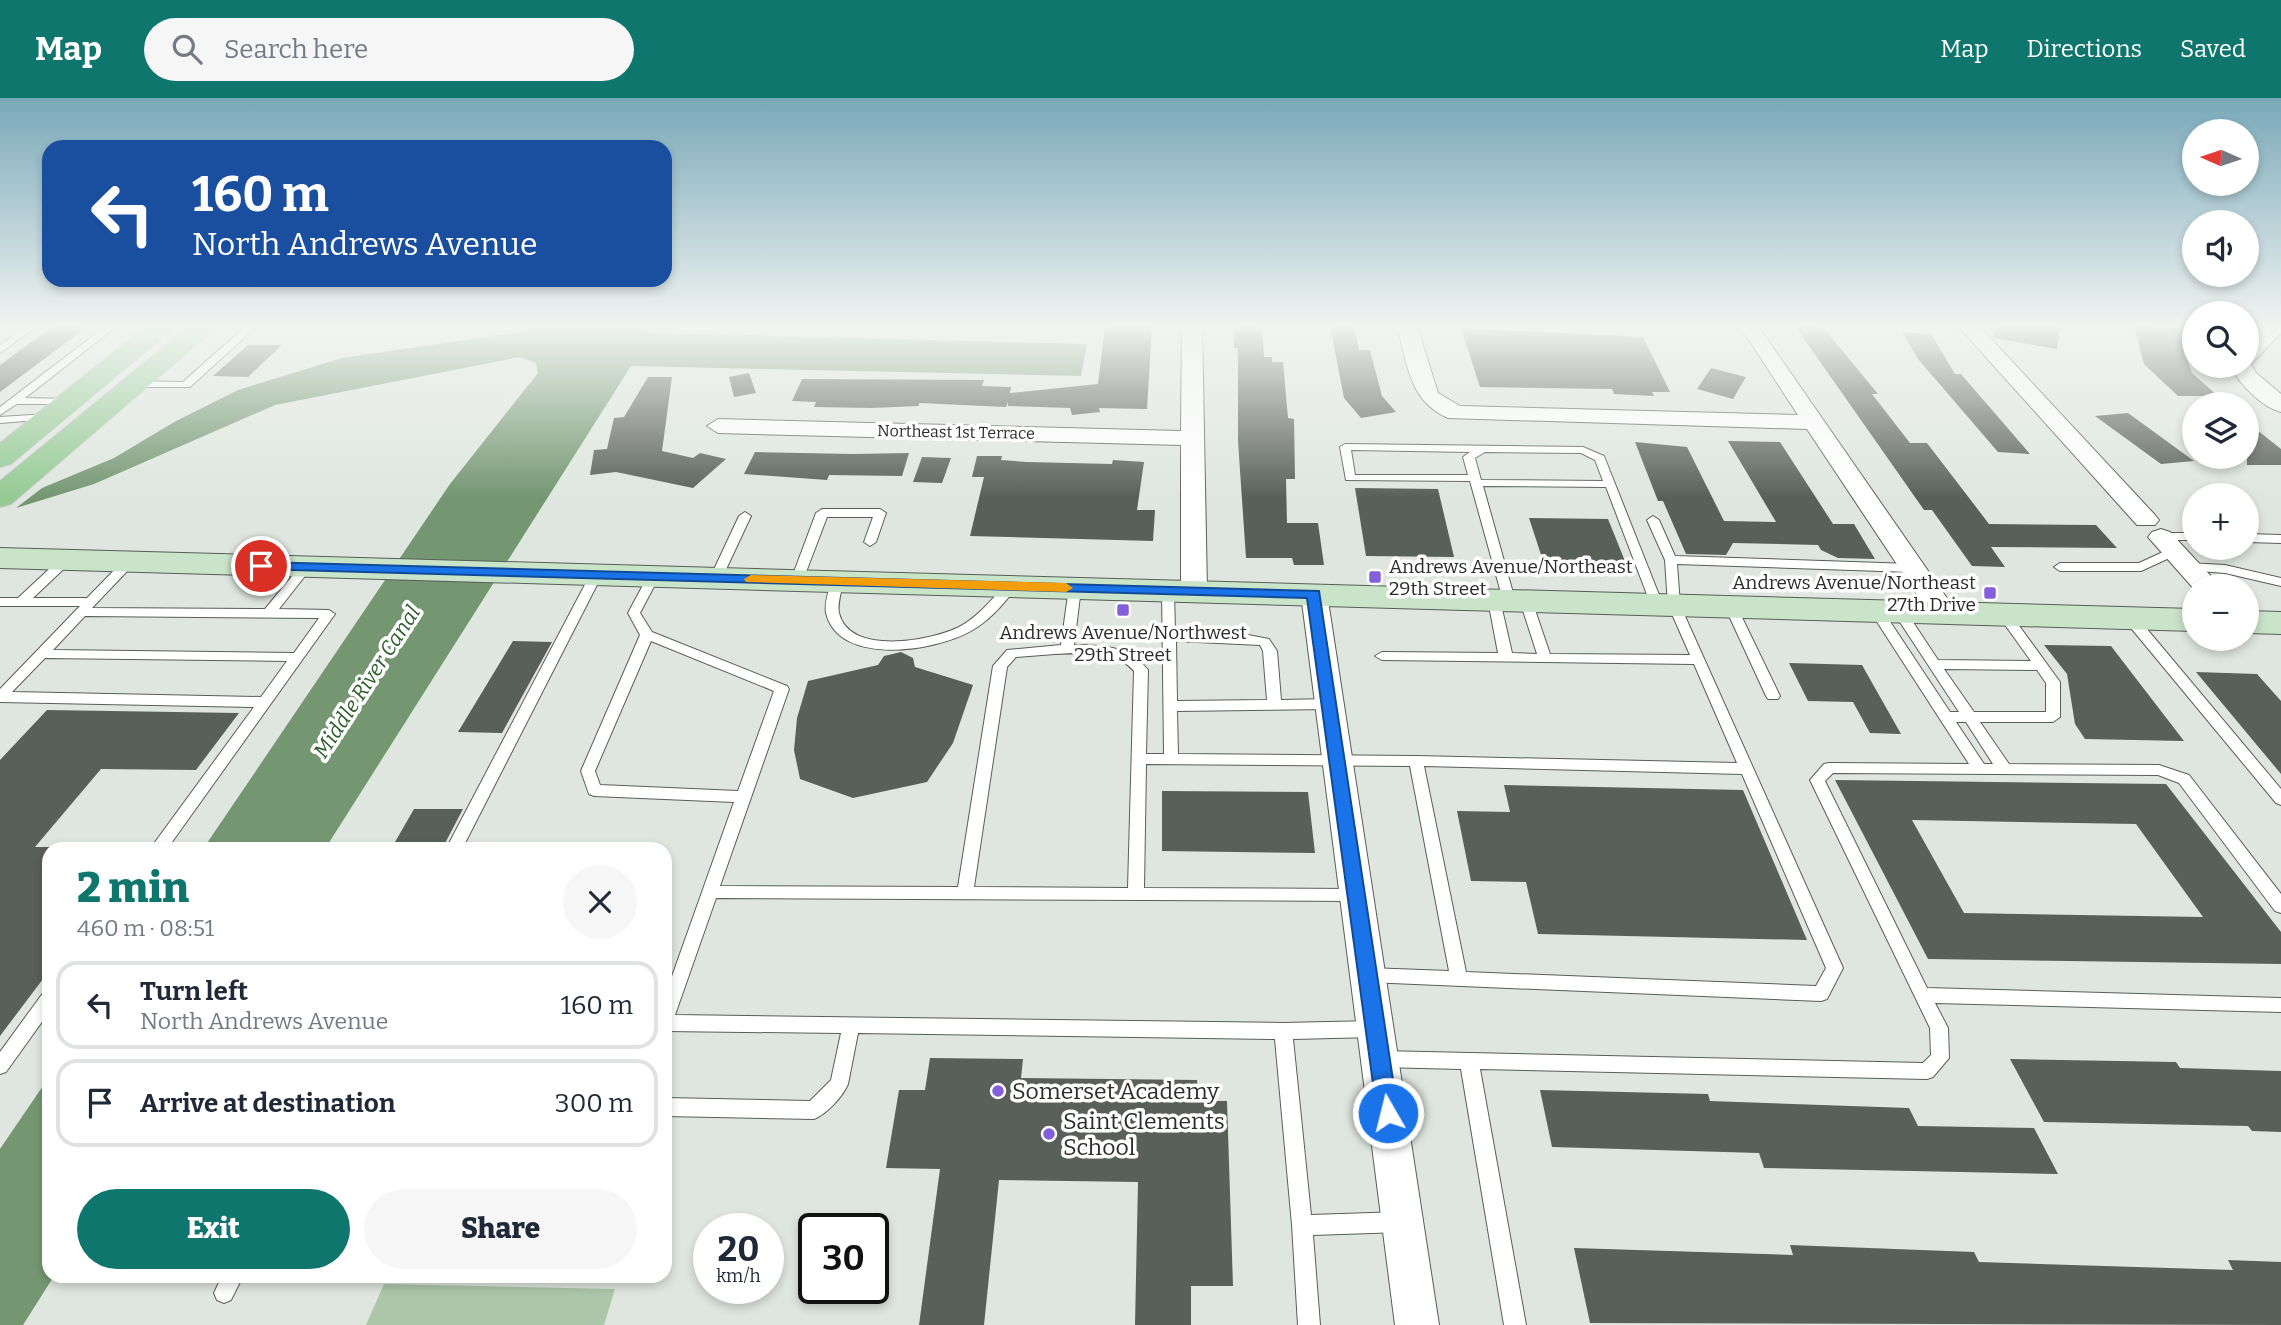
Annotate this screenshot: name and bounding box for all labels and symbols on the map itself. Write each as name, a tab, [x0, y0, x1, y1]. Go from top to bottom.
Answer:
north arrow	[2182, 119, 2259, 196]
street label: Northeast 1st Terrace	[877, 421, 1035, 443]
pin	[231, 536, 291, 596]
place label: Andrews Avenue/Northeast 29th Street	[1389, 555, 1633, 600]
marker: Andrews Avenue/Northeast 29th Street	[1367, 569, 1383, 585]
place label: Andrews Avenue/Northeast 27th Drive	[1732, 571, 1976, 616]
marker: Andrews Avenue/Northeast 27th Drive	[1982, 585, 1998, 601]
water label: Middle River Canal	[308, 601, 426, 763]
marker: Andrews Avenue/Northwest 29th Street	[1115, 602, 1131, 618]
place label: Andrews Avenue/Northwest 29th Street	[999, 621, 1247, 666]
position arrow	[1351, 1076, 1425, 1150]
place label: Somerset Academy	[1012, 1077, 1220, 1105]
marker: Somerset Academy	[990, 1083, 1006, 1099]
place label: Saint Clements School	[1063, 1107, 1225, 1161]
marker: Saint Clements School	[1041, 1126, 1057, 1142]
speed limit sign: 30	[798, 1213, 889, 1304]

